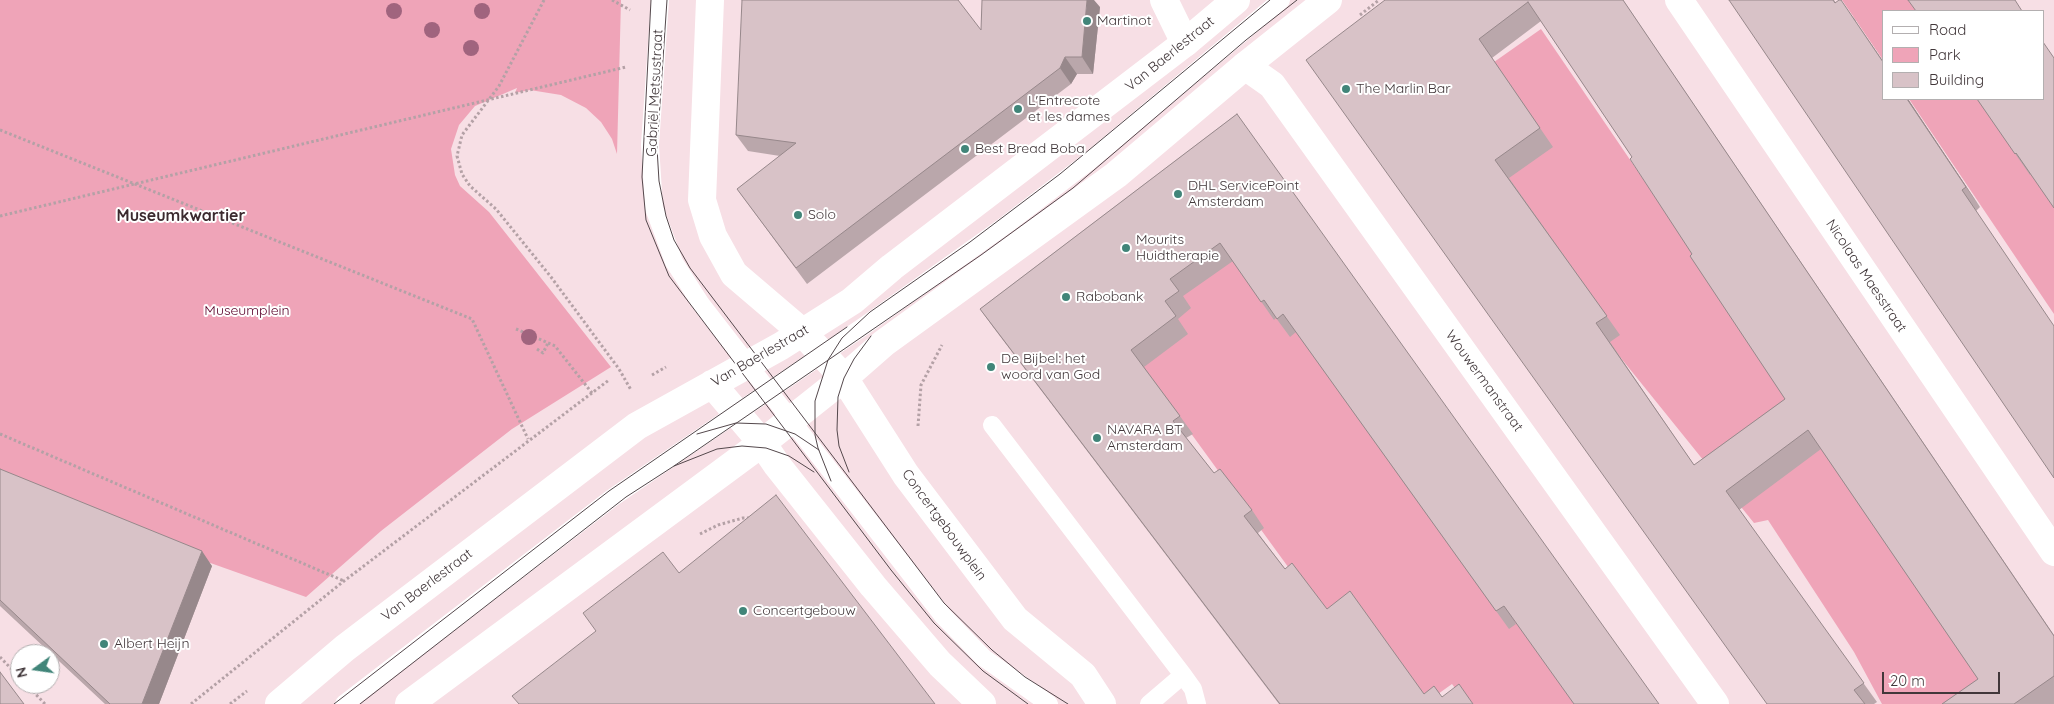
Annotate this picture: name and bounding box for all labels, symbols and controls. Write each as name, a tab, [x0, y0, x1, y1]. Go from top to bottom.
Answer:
legend	[1882, 10, 2044, 100]
place label: Martinot	[1097, 13, 1151, 29]
street label: Van Baerlestraat	[1122, 13, 1218, 95]
marker: Martinot	[1081, 15, 1093, 27]
text: Road	[1929, 20, 1966, 39]
street label: Gabriël Metsustraat	[643, 29, 667, 157]
text: Park	[1929, 45, 1961, 64]
text: Building	[1929, 70, 1984, 89]
place label: The Marlin Bar	[1356, 81, 1451, 97]
marker: The Marlin Bar	[1340, 83, 1352, 95]
place label: L'Entrecote et les dames	[1028, 93, 1110, 125]
marker: L'Entrecote et les dames	[1012, 103, 1024, 115]
place label: Best Bread Boba	[975, 141, 1085, 157]
marker: Best Bread Boba	[959, 143, 971, 155]
place label: DHL ServicePoint Amsterdam	[1188, 178, 1299, 210]
marker: DHL ServicePoint Amsterdam	[1172, 188, 1184, 200]
district label: Museumkwartier	[117, 206, 245, 226]
place label: Solo	[808, 207, 836, 223]
marker: Solo	[792, 209, 804, 221]
street label: Nicolaas Maesstraat	[1822, 216, 1910, 336]
place label: Mourits Huidtherapie	[1136, 232, 1219, 264]
marker: Mourits Huidtherapie	[1120, 242, 1132, 254]
place label: Rabobank	[1076, 289, 1143, 305]
marker: Rabobank	[1060, 291, 1072, 303]
park label: Museumplein	[204, 303, 290, 319]
street label: Van Baerlestraat	[708, 321, 812, 391]
street label: Wouwermanstraat	[1442, 327, 1526, 435]
place label: De Bijbel: het woord van God	[1001, 351, 1100, 384]
marker: De Bijbel: het woord van God	[985, 361, 997, 373]
place label: NAVARA BT Amsterdam	[1107, 422, 1183, 454]
marker: NAVARA BT Amsterdam	[1091, 432, 1103, 444]
street label: Concertgebouwplein	[898, 466, 990, 584]
street label: Van Baerlestraat	[378, 545, 476, 625]
place label: Concertgebouw	[753, 603, 856, 619]
marker: Concertgebouw	[737, 605, 749, 617]
place label: Albert Heijn	[114, 636, 189, 652]
marker: Albert Heijn	[98, 638, 110, 650]
north arrow	[10, 644, 60, 694]
scale bar	[1884, 662, 2002, 694]
text: N	[11, 665, 31, 680]
text: 20 m	[1890, 671, 1925, 690]

